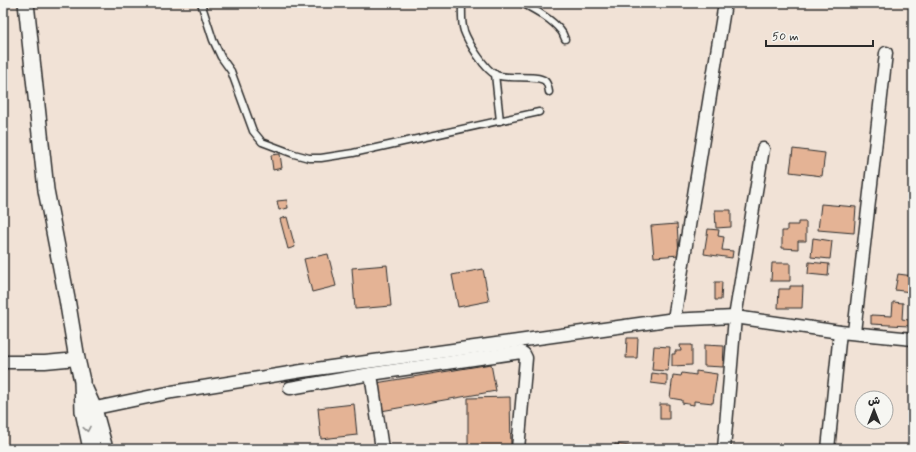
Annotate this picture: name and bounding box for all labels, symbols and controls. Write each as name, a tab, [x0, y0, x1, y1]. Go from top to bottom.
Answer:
scale bar	[766, 22, 873, 48]
text: 50 m	[772, 29, 799, 45]
north arrow	[854, 390, 894, 430]
text: ش	[868, 394, 880, 408]
one-way arrow	[82, 426, 90, 432]

